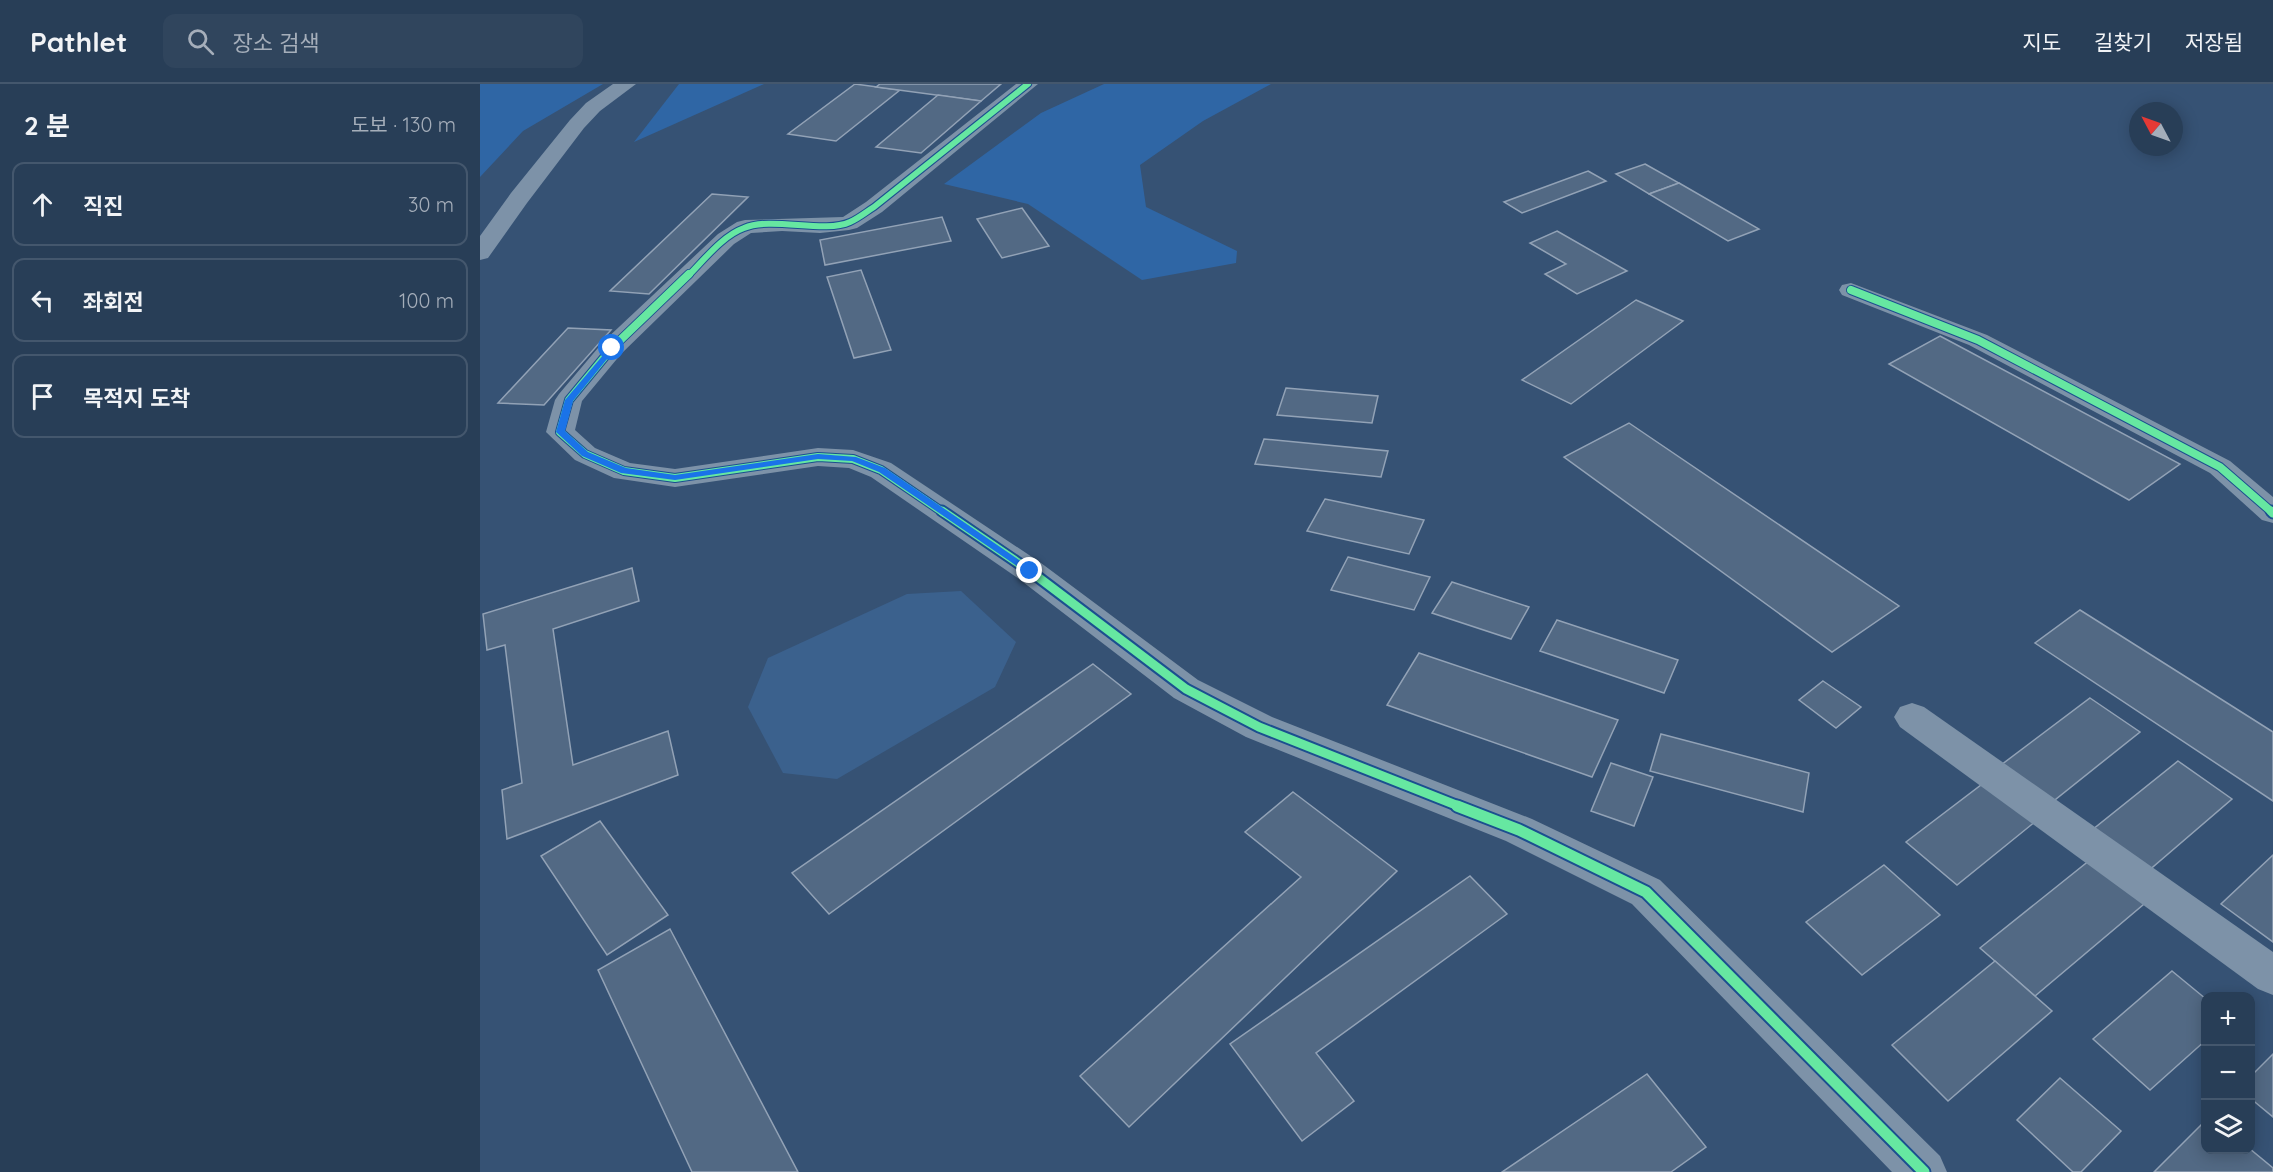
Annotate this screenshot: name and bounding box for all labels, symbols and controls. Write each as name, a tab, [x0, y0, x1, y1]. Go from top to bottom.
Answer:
search box	[163, 14, 583, 68]
text: Pathlet	[30, 24, 127, 59]
icon: search	[184, 25, 217, 58]
text: 장소 검색	[232, 29, 319, 57]
text: 지도	[2022, 29, 2061, 55]
text: 길찾기	[2094, 29, 2152, 55]
text: 저장됨	[2185, 29, 2243, 55]
north arrow	[2129, 102, 2183, 156]
text: 2 분	[24, 109, 70, 142]
text: 도보 · 130 m	[351, 112, 456, 137]
icon: ahead	[26, 188, 59, 221]
text: 직진	[83, 192, 123, 220]
text: 30 m	[408, 192, 454, 217]
icon: left	[26, 284, 59, 317]
text: 좌회전	[83, 288, 144, 316]
text: 100 m	[399, 288, 454, 313]
route start	[598, 334, 624, 360]
icon: arrive	[26, 380, 59, 413]
text: 목적지 도착	[83, 384, 190, 412]
route end	[1016, 557, 1042, 583]
map controls	[2201, 992, 2255, 1154]
button: +	[2201, 992, 2255, 1046]
button: −	[2201, 1046, 2255, 1100]
button: layers	[2201, 1100, 2255, 1154]

